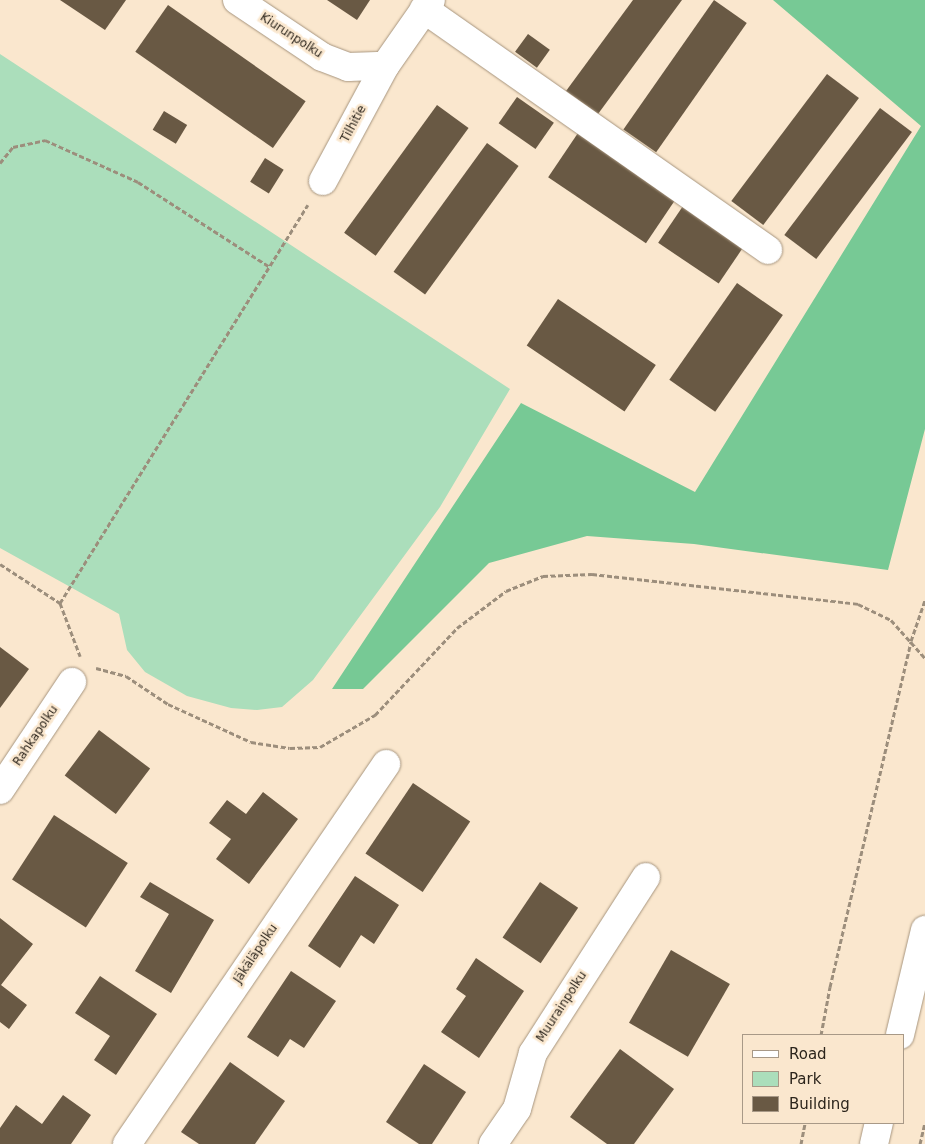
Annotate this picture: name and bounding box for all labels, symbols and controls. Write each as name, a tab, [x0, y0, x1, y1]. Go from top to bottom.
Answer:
street label: Kiurunpolku	[257, 11, 325, 61]
street label: Tilhitie	[338, 103, 370, 145]
street label: Rahkapolku	[11, 703, 61, 769]
street label: Jäkäläpolku	[231, 922, 281, 986]
street label: Muurainpolku	[534, 969, 590, 1045]
legend	[742, 1034, 905, 1124]
text: Road	[789, 1045, 827, 1063]
text: Park	[789, 1070, 821, 1088]
text: Building	[789, 1095, 850, 1113]

